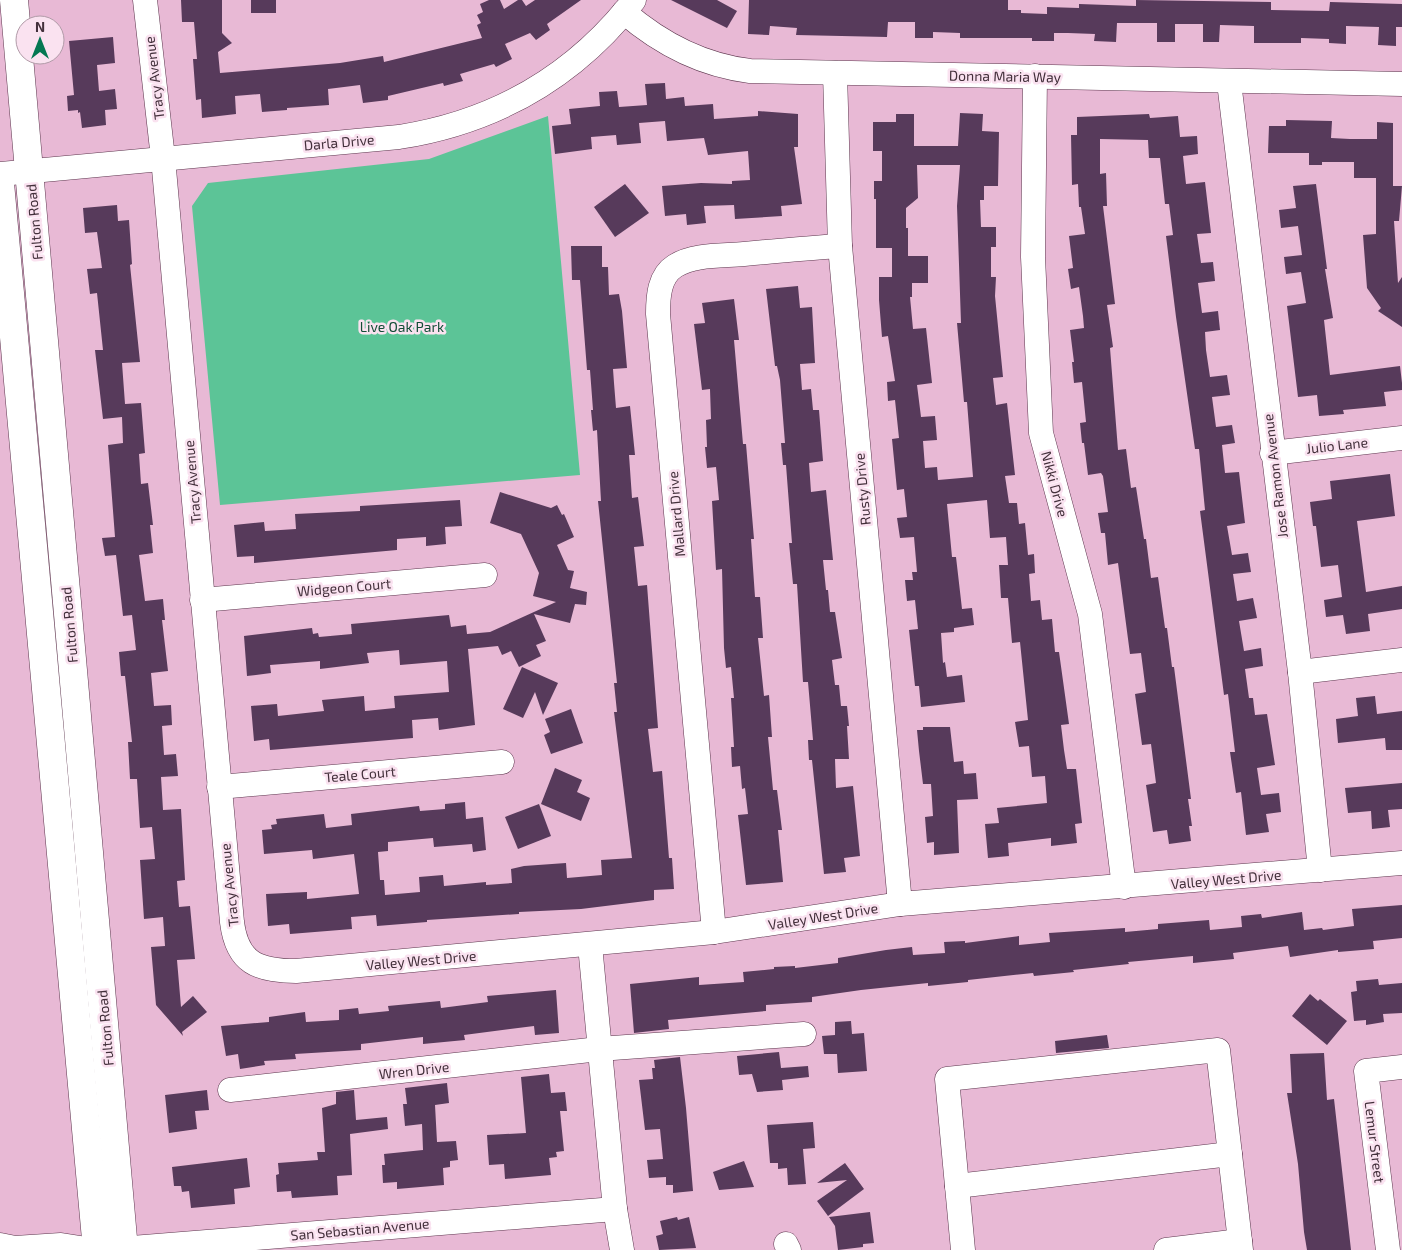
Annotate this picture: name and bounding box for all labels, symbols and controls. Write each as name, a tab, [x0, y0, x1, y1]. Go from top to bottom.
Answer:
north arrow	[15, 15, 65, 65]
text: N	[35, 18, 45, 35]
street label: Tracy Avenue	[140, 35, 168, 121]
street label: Donna Maria Way	[949, 67, 1062, 85]
street label: Darla Drive	[303, 130, 375, 154]
street label: Fulton Road	[22, 183, 46, 261]
park label: Live Oak Park	[360, 318, 444, 335]
street label: Jose Ramon Avenue	[1259, 413, 1291, 539]
street label: Julio Lane	[1305, 433, 1369, 457]
street label: Tracy Avenue	[180, 440, 204, 524]
street label: Nikki Drive	[1038, 449, 1072, 519]
street label: Rusty Drive	[850, 452, 874, 526]
street label: Mallard Drive	[664, 471, 688, 557]
street label: Widgeon Court	[296, 574, 392, 600]
street label: Fulton Road	[57, 586, 81, 664]
street label: Teale Court	[324, 762, 396, 786]
street label: Tracy Avenue	[216, 842, 242, 928]
street label: Valley West Drive	[1170, 866, 1282, 892]
street label: Valley West Drive	[767, 899, 879, 933]
street label: Valley West Drive	[365, 947, 477, 973]
street label: Fulton Road	[93, 989, 117, 1067]
street label: Wren Drive	[378, 1058, 450, 1082]
street label: Lemur Street	[1362, 1100, 1388, 1184]
street label: San Sebastian Avenue	[290, 1214, 430, 1244]

